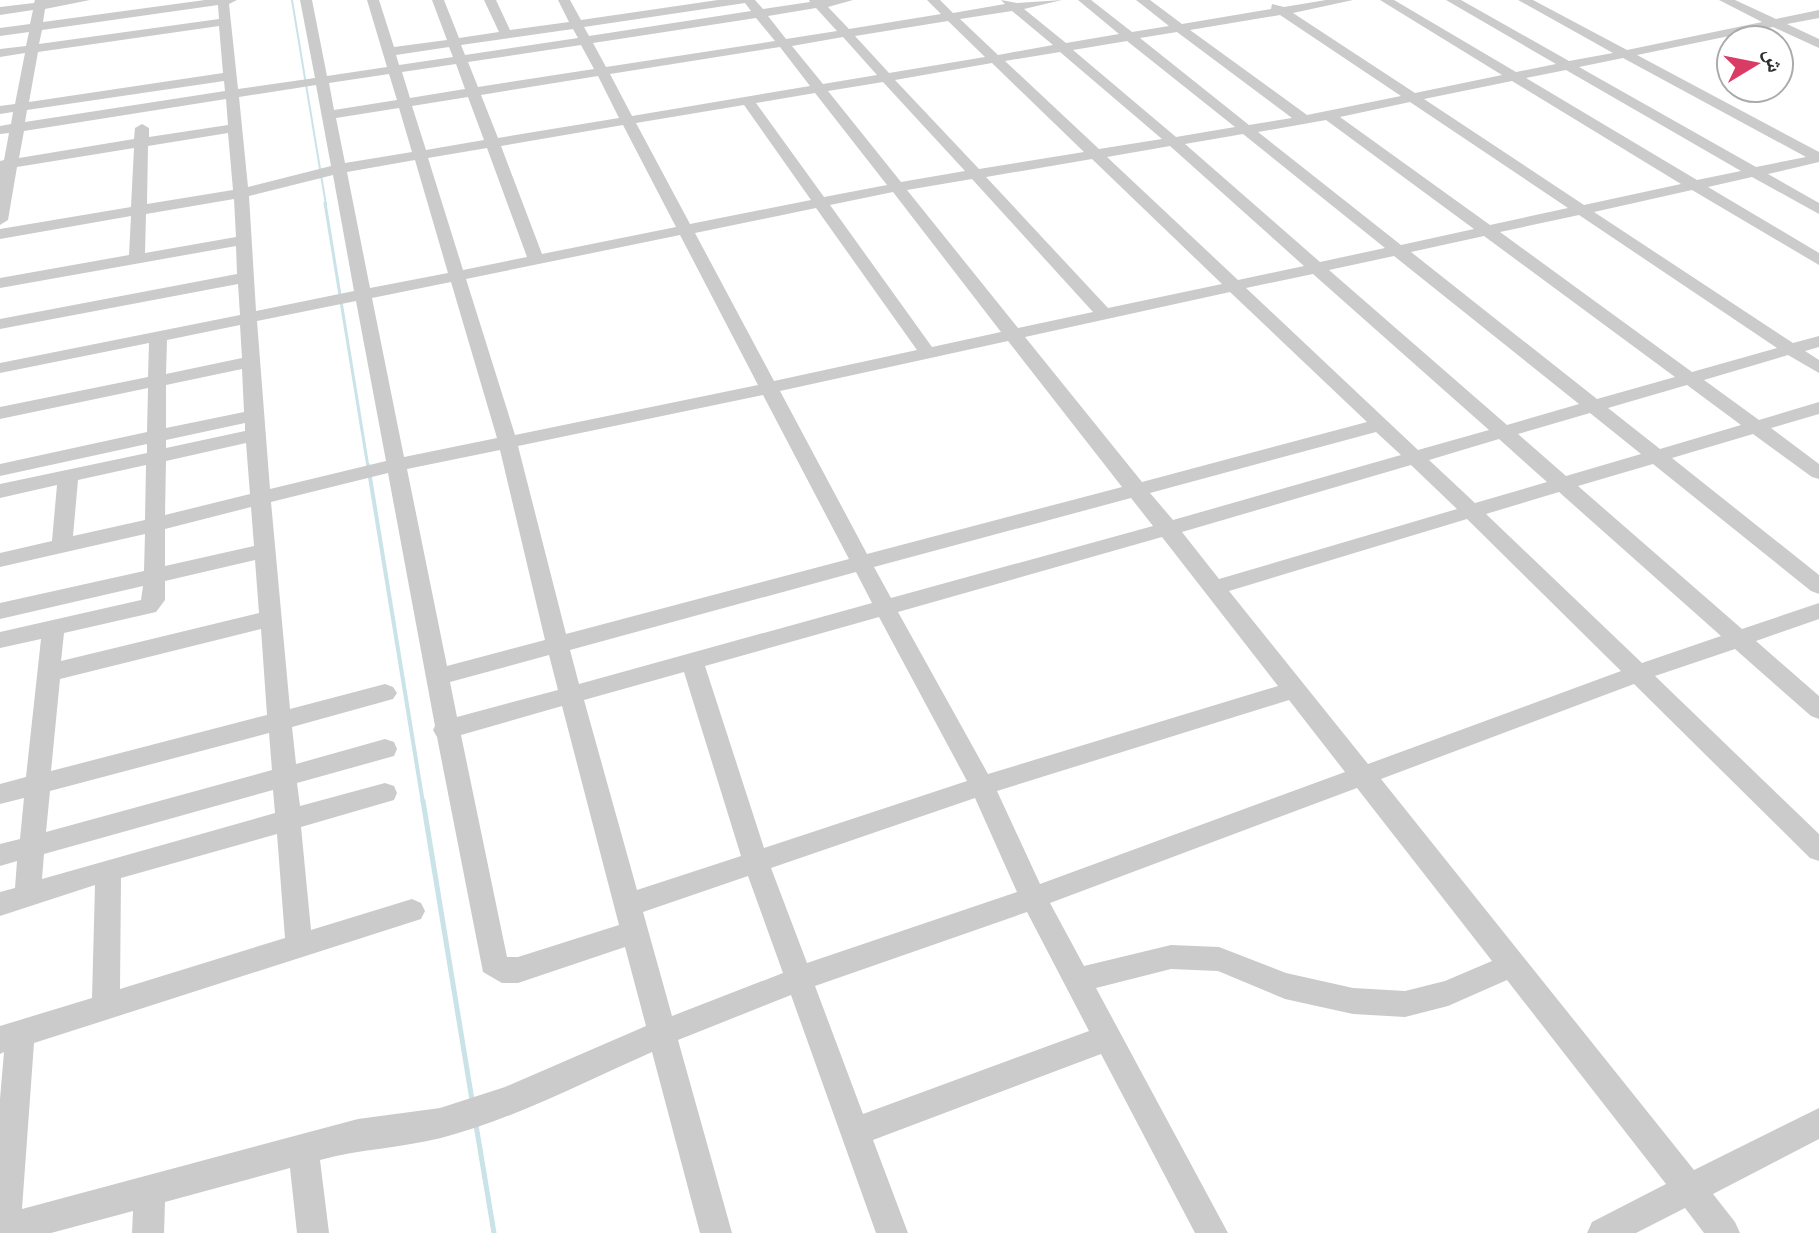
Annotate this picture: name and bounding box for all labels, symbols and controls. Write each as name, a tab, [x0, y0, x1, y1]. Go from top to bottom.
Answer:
north arrow	[1715, 24, 1795, 104]
text: ش	[1758, 46, 1791, 75]

